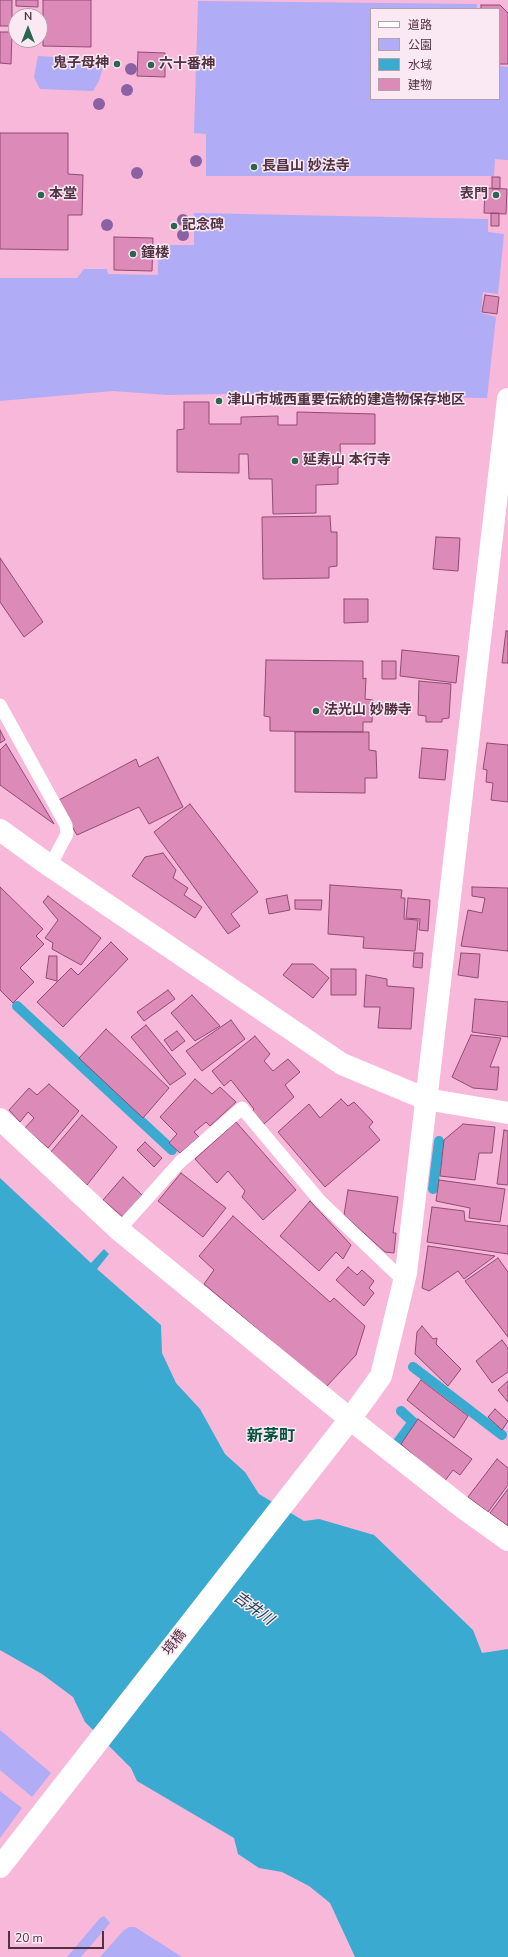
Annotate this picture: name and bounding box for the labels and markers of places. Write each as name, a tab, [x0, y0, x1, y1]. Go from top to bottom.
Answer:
place label: 鬼子母神	[53, 56, 109, 72]
place label: 六十番神	[159, 57, 215, 73]
marker: 鬼子母神	[112, 59, 122, 69]
marker: 六十番神	[146, 60, 156, 70]
place label: 長昌山 妙法寺	[262, 159, 350, 175]
marker: 長昌山 妙法寺	[249, 162, 259, 172]
place label: 本堂	[49, 187, 77, 203]
place label: 表門	[460, 187, 488, 203]
marker: 本堂	[36, 190, 46, 200]
marker: 表門	[491, 190, 501, 200]
place label: 記念碑	[182, 218, 224, 234]
marker: 記念碑	[169, 221, 179, 231]
place label: 鐘楼	[141, 246, 169, 262]
marker: 鐘楼	[128, 249, 138, 259]
place label: 津山市城西重要伝統的建造物保存地区	[227, 393, 465, 409]
marker: 津山市城西重要伝統的建造物保存地区	[214, 396, 224, 406]
place label: 延寿山 本行寺	[303, 453, 391, 469]
marker: 延寿山 本行寺	[290, 456, 300, 466]
place label: 法光山 妙勝寺	[324, 703, 412, 719]
marker: 法光山 妙勝寺	[311, 706, 321, 716]

